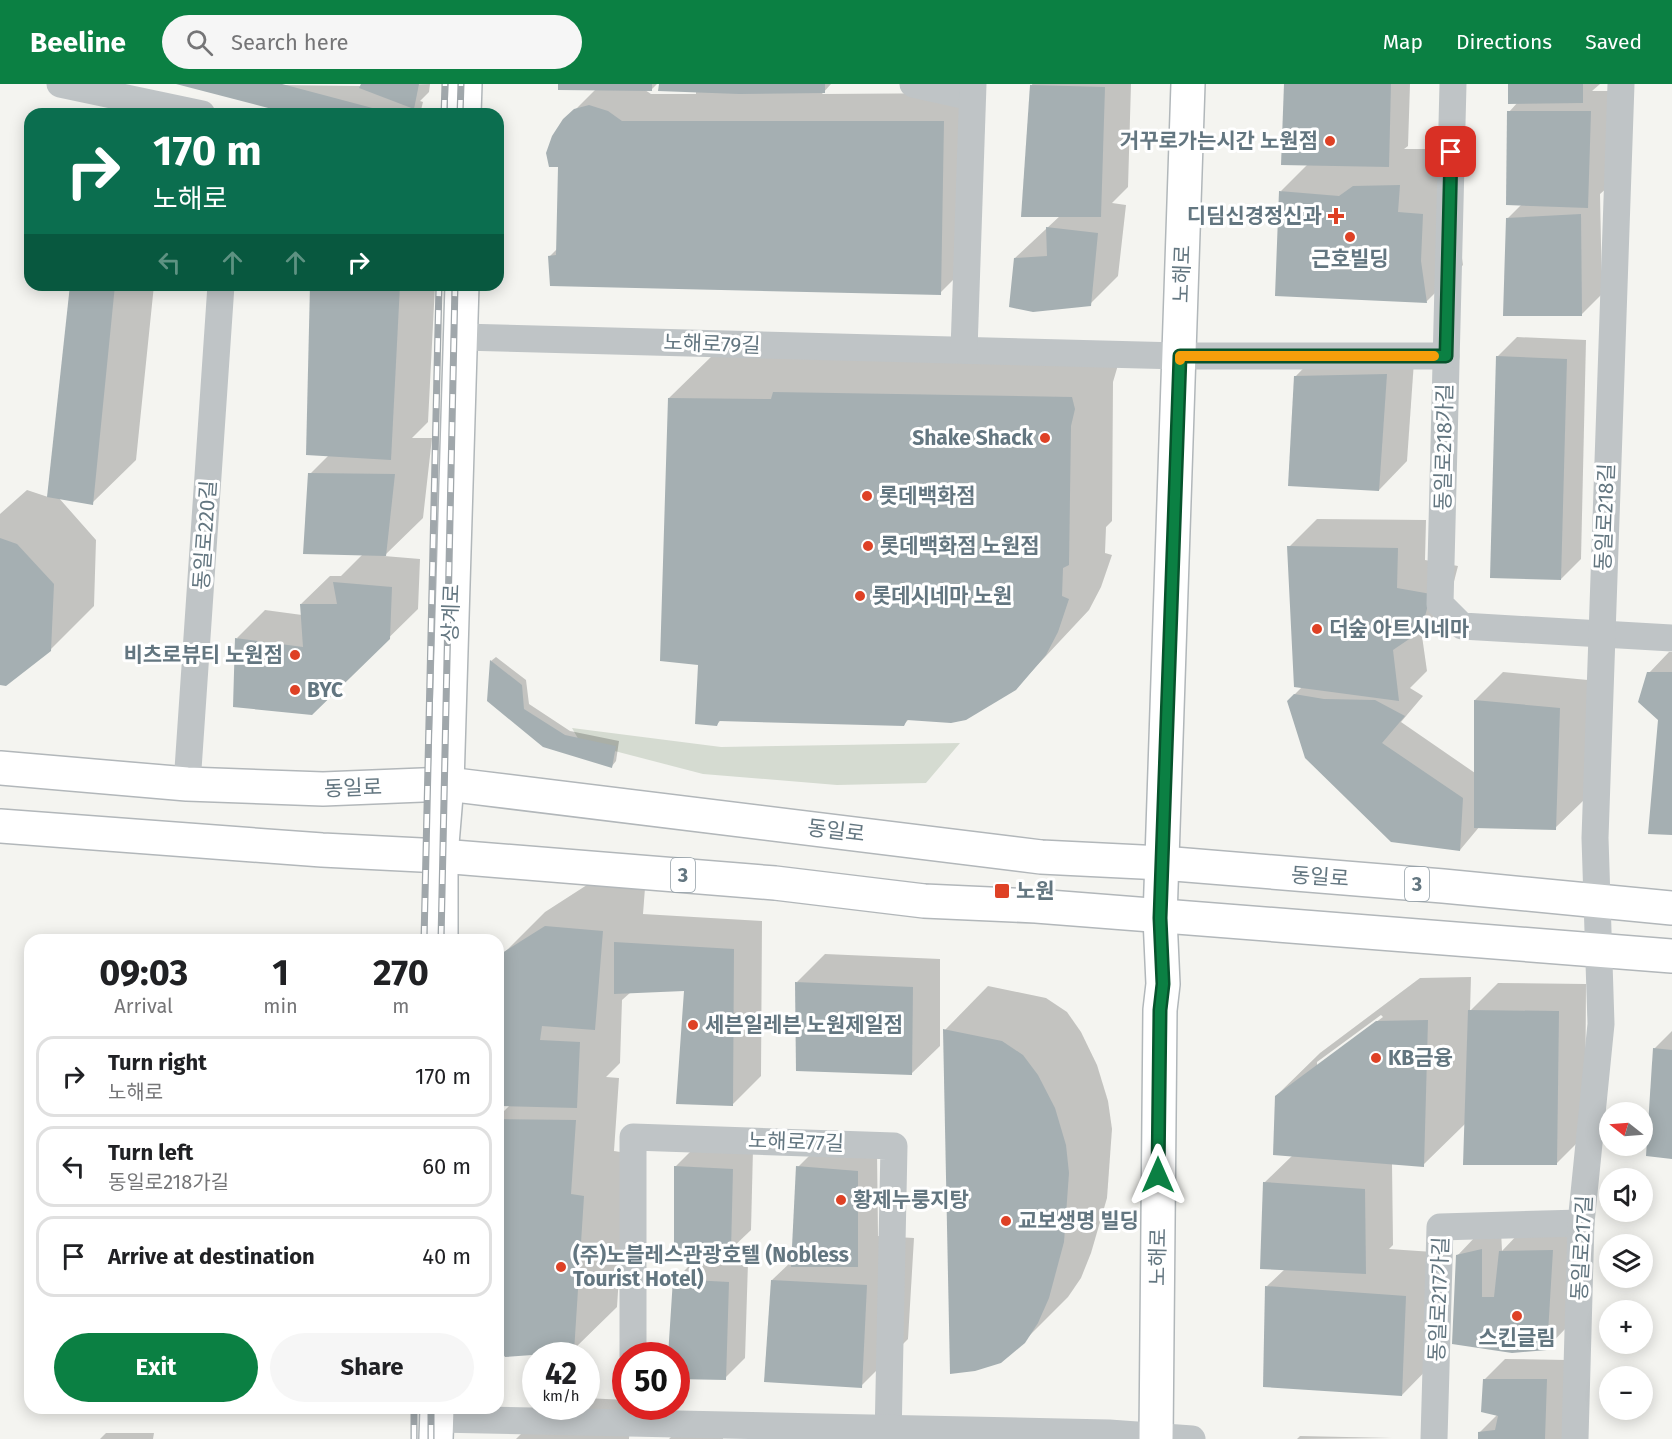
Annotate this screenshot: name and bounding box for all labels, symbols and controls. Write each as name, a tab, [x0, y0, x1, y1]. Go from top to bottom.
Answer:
search box	[162, 15, 582, 69]
text: Beeline	[30, 26, 126, 59]
icon: search	[183, 26, 216, 59]
text: Search here	[231, 29, 349, 56]
text: Map	[1383, 29, 1423, 55]
text: Directions	[1456, 29, 1552, 55]
text: Saved	[1585, 29, 1642, 55]
text: 170 m	[153, 126, 262, 176]
pin	[1425, 126, 1476, 177]
place label: 거꾸로가는시간 노원점	[1120, 128, 1318, 154]
icon: right	[54, 132, 132, 210]
marker: 거꾸로가는시간 노원점	[1323, 134, 1337, 148]
icon: arrive	[1434, 135, 1467, 168]
text: 노해로	[153, 183, 228, 215]
place label: 디딤신경정신과	[1187, 203, 1322, 229]
marker: 디딤신경정신과	[1327, 207, 1345, 225]
marker: 근호빌딩	[1343, 230, 1357, 244]
street label: 노해로	[1168, 245, 1196, 303]
icon: left	[153, 246, 186, 279]
icon: ahead	[216, 246, 249, 279]
icon: ahead	[279, 246, 312, 279]
icon: right	[342, 246, 375, 279]
place label: 근호빌딩	[1311, 246, 1389, 272]
street label: 노해로79길	[663, 329, 761, 359]
street label: 동일로218가길	[1430, 383, 1458, 511]
place label: Shake Shack	[912, 425, 1033, 451]
marker: Shake Shack	[1038, 431, 1052, 445]
street label: 동일로218길	[1590, 463, 1620, 571]
street label: 동일로220길	[188, 479, 222, 591]
place label: 롯데백화점	[879, 483, 976, 509]
marker: 롯데백화점	[860, 489, 874, 503]
place label: 롯데백화점 노원점	[880, 533, 1040, 559]
marker: 롯데백화점 노원점	[861, 539, 875, 553]
place label: 롯데시네마 노원	[872, 583, 1012, 609]
street label: 상계로	[437, 584, 465, 642]
marker: 롯데시네마 노원	[853, 589, 867, 603]
place label: 더숲 아트시네마	[1329, 616, 1469, 642]
marker: 더숲 아트시네마	[1310, 622, 1324, 636]
place label: 비츠로뷰티 노원점	[123, 642, 283, 668]
marker: 비츠로뷰티 노원점	[288, 648, 302, 662]
place label: BYC	[307, 677, 343, 703]
marker: BYC	[288, 683, 302, 697]
street label: 동일로	[324, 774, 382, 802]
street label: 동일로	[806, 815, 866, 847]
road number: 3	[671, 858, 695, 892]
street label: 동일로	[1290, 862, 1350, 892]
road number: 3	[1405, 867, 1429, 901]
place label: 노원	[1016, 878, 1055, 904]
marker: 노원	[993, 882, 1011, 900]
text: 09:03	[99, 951, 188, 995]
text: 1	[272, 951, 289, 995]
text: 270	[373, 951, 429, 995]
text: Arrival	[114, 994, 173, 1018]
text: min	[263, 994, 298, 1018]
text: m	[392, 994, 409, 1018]
place label: 세븐일레븐 노원제일점	[705, 1012, 903, 1038]
marker: 세븐일레븐 노원제일점	[686, 1018, 700, 1032]
place label: KB금융	[1388, 1045, 1453, 1071]
text: Turn right	[108, 1049, 207, 1076]
marker: KB금융	[1369, 1051, 1383, 1065]
icon: right	[57, 1060, 90, 1093]
text: 170 m	[415, 1063, 471, 1090]
text: 노해로	[108, 1080, 163, 1104]
north arrow	[1599, 1102, 1653, 1156]
map controls	[1599, 1102, 1653, 1420]
street label: 노해로77길	[748, 1127, 844, 1157]
text: Turn left	[108, 1139, 193, 1166]
position arrow	[1126, 1143, 1190, 1207]
icon: left	[57, 1150, 90, 1183]
text: 60 m	[422, 1153, 471, 1180]
button: sound	[1599, 1168, 1653, 1222]
text: 동일로218가길	[108, 1170, 229, 1194]
place label: 황제누룽지탕	[853, 1187, 969, 1213]
marker: 황제누룽지탕	[834, 1193, 848, 1207]
street label: 동일로217길	[1566, 1195, 1598, 1301]
place label: 교보생명 빌딩	[1018, 1208, 1139, 1234]
marker: 교보생명 빌딩	[999, 1214, 1013, 1228]
street label: 노해로	[1144, 1228, 1172, 1286]
button: layers	[1599, 1234, 1653, 1288]
street label: 동일로217가길	[1424, 1236, 1454, 1362]
icon: arrive	[57, 1240, 90, 1273]
place label: (주)노블레스관광호텔 (Nobless Tourist Hotel)	[573, 1242, 849, 1292]
text: Arrive at destination	[108, 1243, 315, 1270]
text: 40 m	[422, 1243, 471, 1270]
marker: (주)노블레스관광호텔 (Nobless Tourist Hotel)	[554, 1260, 568, 1274]
button: +	[1599, 1300, 1653, 1354]
marker: 스킨글림	[1510, 1309, 1524, 1323]
place label: 스킨글림	[1478, 1325, 1556, 1351]
button: Exit	[54, 1333, 258, 1402]
button: Share	[270, 1333, 474, 1402]
speed limit sign: 50	[612, 1342, 690, 1420]
text: 42	[545, 1356, 577, 1392]
button: −	[1599, 1366, 1653, 1420]
text: km/h	[542, 1387, 580, 1405]

